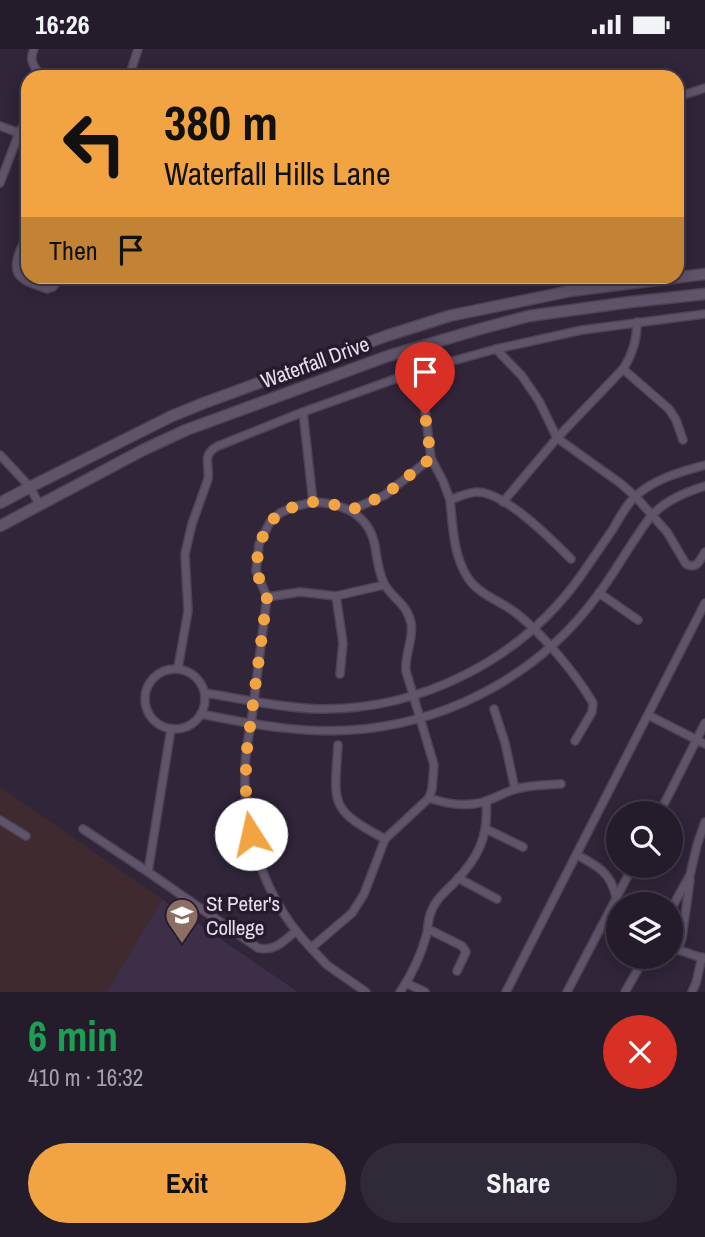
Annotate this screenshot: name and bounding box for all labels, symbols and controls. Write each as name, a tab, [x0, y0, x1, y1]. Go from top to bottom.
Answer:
text: 16:26	[35, 7, 90, 42]
text: 380 m	[164, 89, 278, 155]
icon: left	[49, 98, 140, 189]
text: Waterfall Hills Lane	[164, 152, 391, 195]
icon: arrive	[112, 231, 150, 269]
text: Then	[49, 233, 98, 268]
street label: Waterfall Drive	[257, 329, 373, 395]
pin	[395, 342, 455, 414]
icon: arrive	[406, 353, 444, 391]
position arrow	[214, 797, 288, 871]
map controls	[606, 801, 683, 969]
button: search	[606, 801, 683, 878]
place label: St Peter's College	[206, 889, 280, 942]
button: layers	[606, 892, 683, 969]
school or university icon: St Peter's College	[163, 896, 201, 945]
text: 6 min	[28, 1008, 118, 1064]
button: close	[603, 1015, 677, 1089]
text: 410 m · 16:32	[28, 1062, 143, 1093]
button: Exit	[28, 1143, 346, 1223]
button: Share	[360, 1143, 677, 1223]

